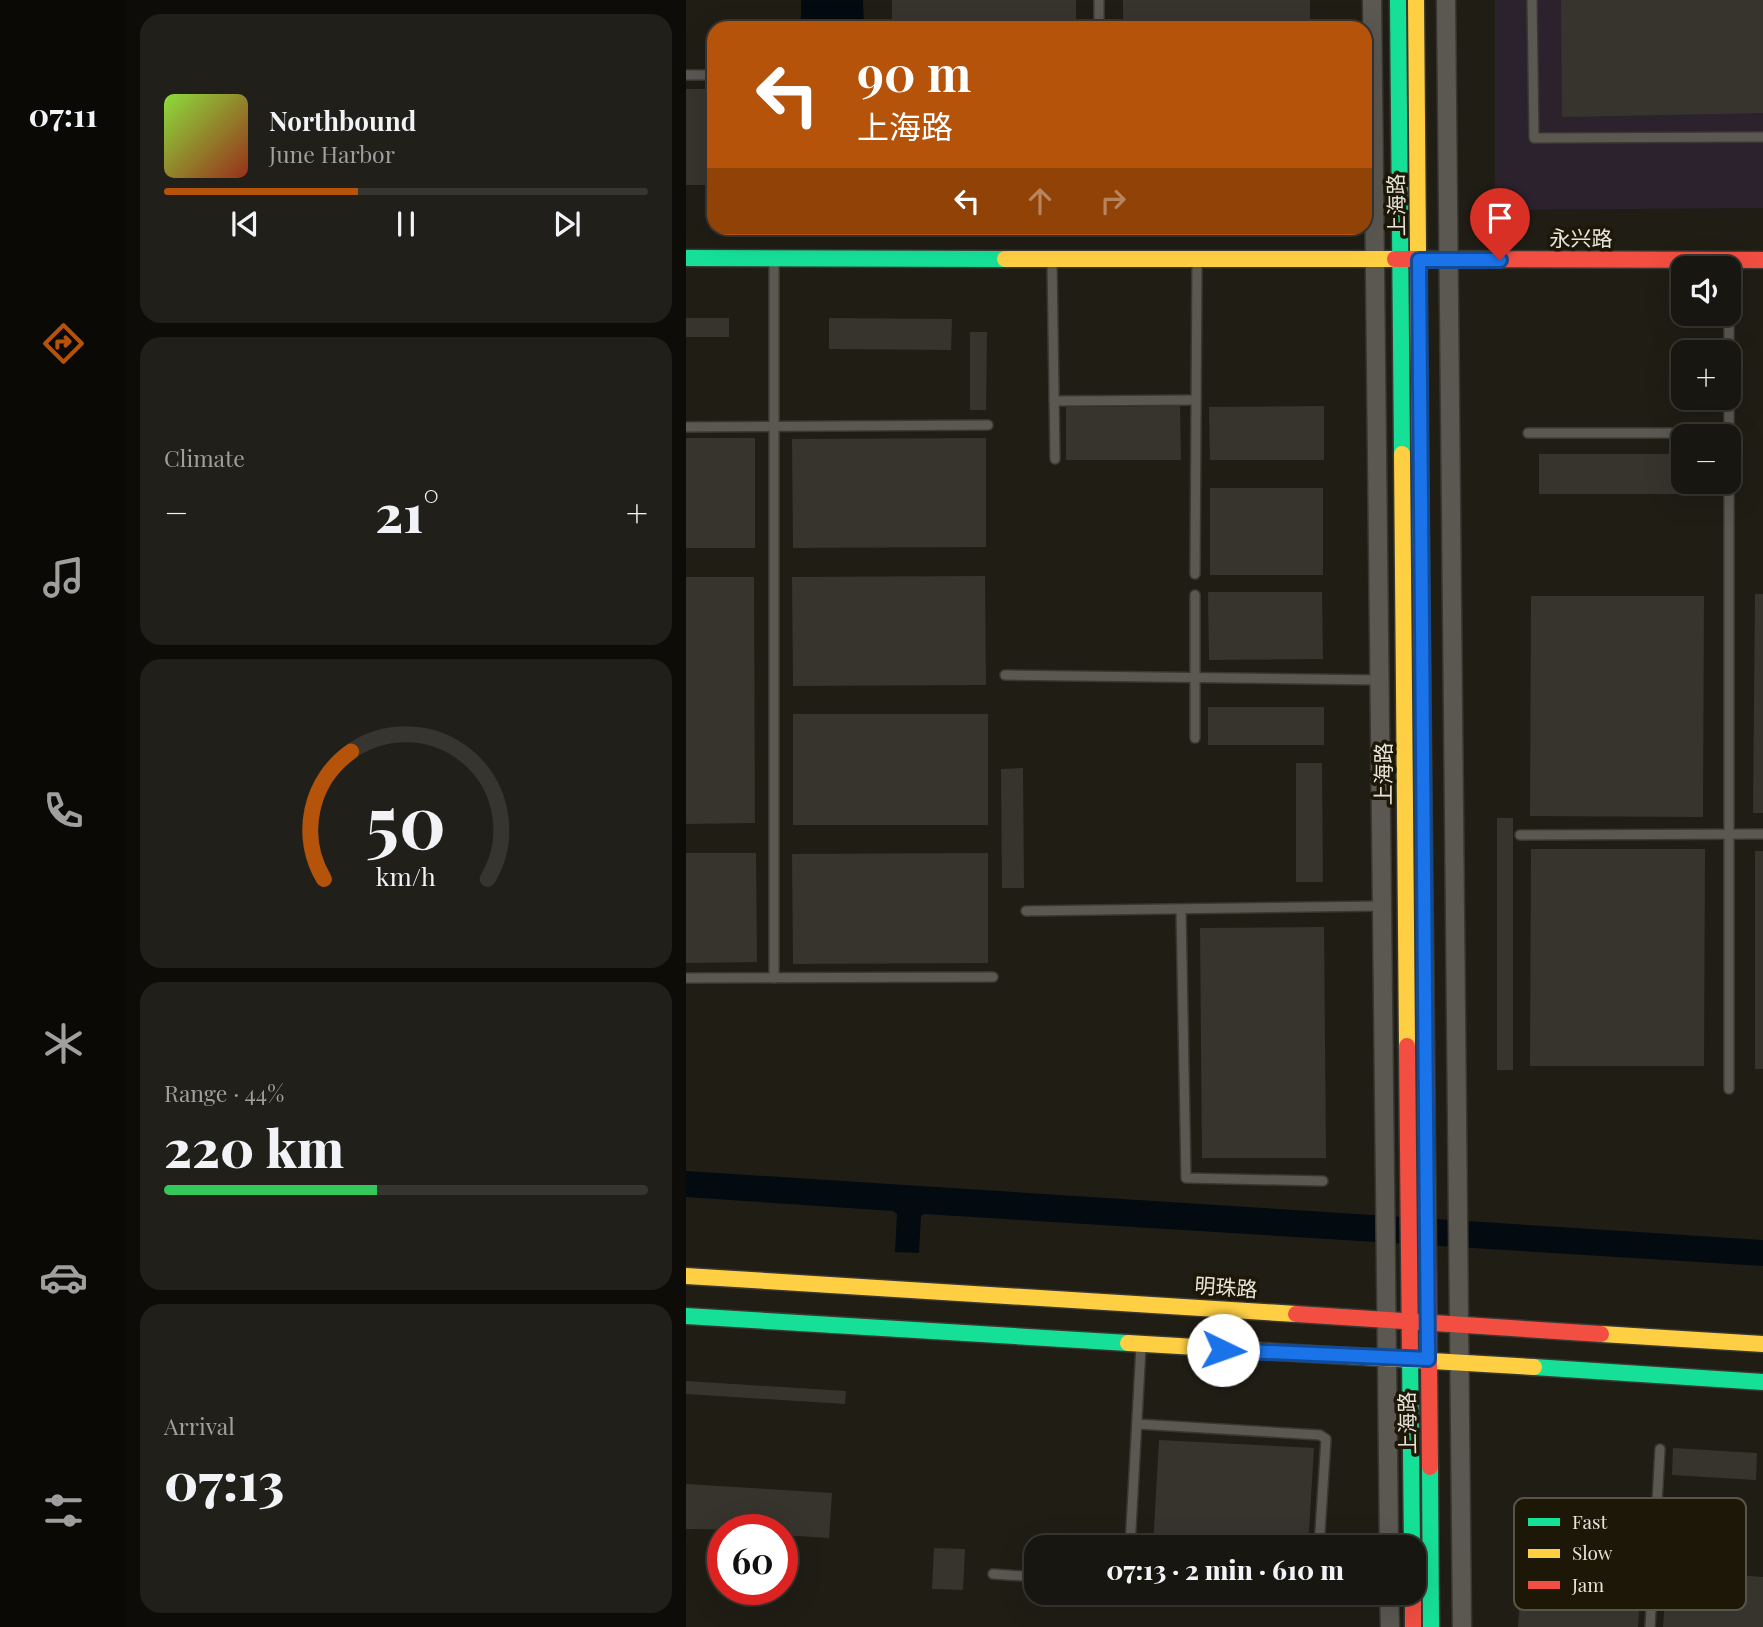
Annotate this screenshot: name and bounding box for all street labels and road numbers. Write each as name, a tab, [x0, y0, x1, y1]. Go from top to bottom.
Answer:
street label: 上海路	[1380, 173, 1410, 237]
street label: 永兴路	[1550, 223, 1613, 251]
street label: 上海路	[1368, 743, 1396, 806]
street label: 明珠路	[1194, 1270, 1259, 1302]
street label: 上海路	[1391, 1391, 1421, 1455]

